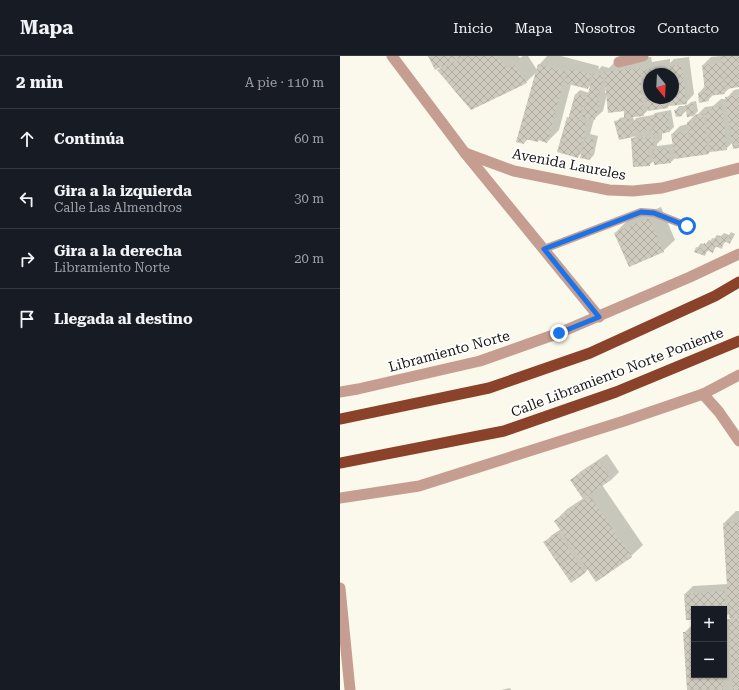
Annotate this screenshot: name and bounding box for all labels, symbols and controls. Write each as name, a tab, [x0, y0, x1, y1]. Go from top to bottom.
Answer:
text: Mapa	[20, 16, 73, 39]
text: Inicio	[453, 20, 493, 36]
text: Mapa	[515, 20, 552, 36]
text: Nosotros	[574, 20, 635, 36]
text: Contacto	[657, 20, 719, 36]
north arrow	[643, 68, 679, 104]
text: 2 min	[16, 72, 63, 92]
text: A pie · 110 m	[245, 75, 324, 90]
icon: ahead	[16, 128, 38, 150]
text: Continúa	[54, 130, 124, 148]
text: 60 m	[294, 131, 324, 146]
street label: Avenida Laureles	[511, 145, 627, 183]
text: Gira a la izquierda	[54, 182, 192, 200]
icon: left	[16, 188, 38, 210]
text: 30 m	[294, 191, 324, 206]
text: Calle Las Almendros	[54, 200, 182, 215]
route start	[678, 217, 696, 235]
text: Gira a la derecha	[54, 242, 182, 260]
icon: right	[16, 248, 38, 270]
text: 20 m	[294, 251, 324, 266]
text: Libramiento Norte	[54, 260, 170, 275]
icon: arrive	[16, 308, 38, 330]
text: Llegada al destino	[54, 310, 193, 328]
street label: Calle Libramiento Norte Poniente	[509, 324, 726, 420]
route end	[550, 324, 568, 342]
street label: Libramiento Norte	[387, 327, 512, 375]
map controls	[691, 606, 727, 678]
button: +	[691, 606, 727, 642]
button: −	[691, 642, 727, 678]

